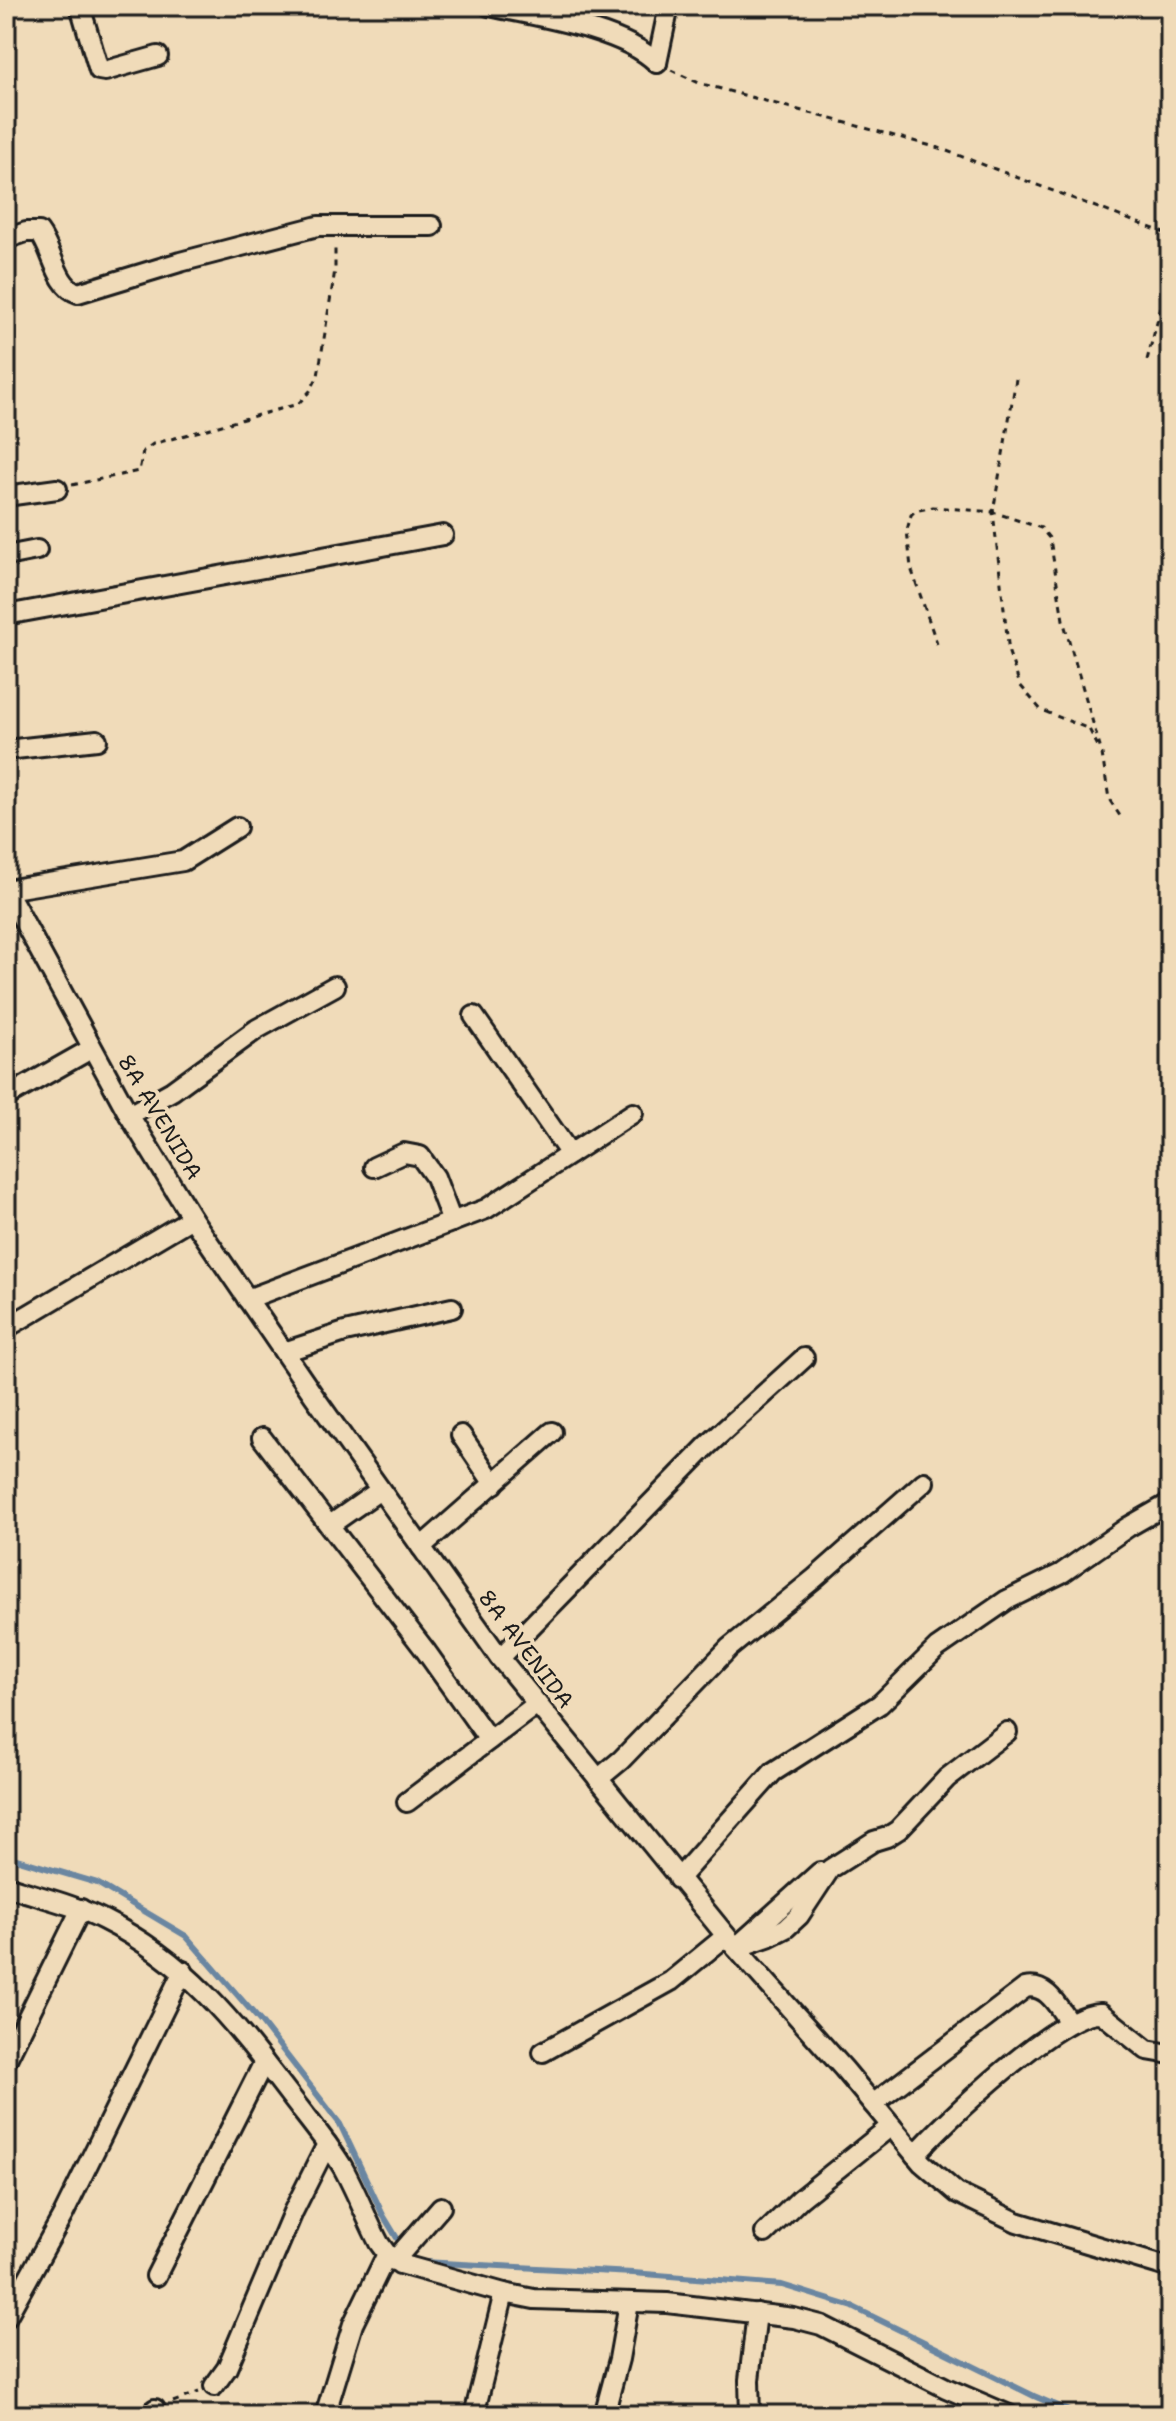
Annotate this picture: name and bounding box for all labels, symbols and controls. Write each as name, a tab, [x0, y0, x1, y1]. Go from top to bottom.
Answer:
street label: 8A AVENIDA	[111, 1049, 209, 1185]
street label: 8A AVENIDA	[472, 1584, 580, 1714]

